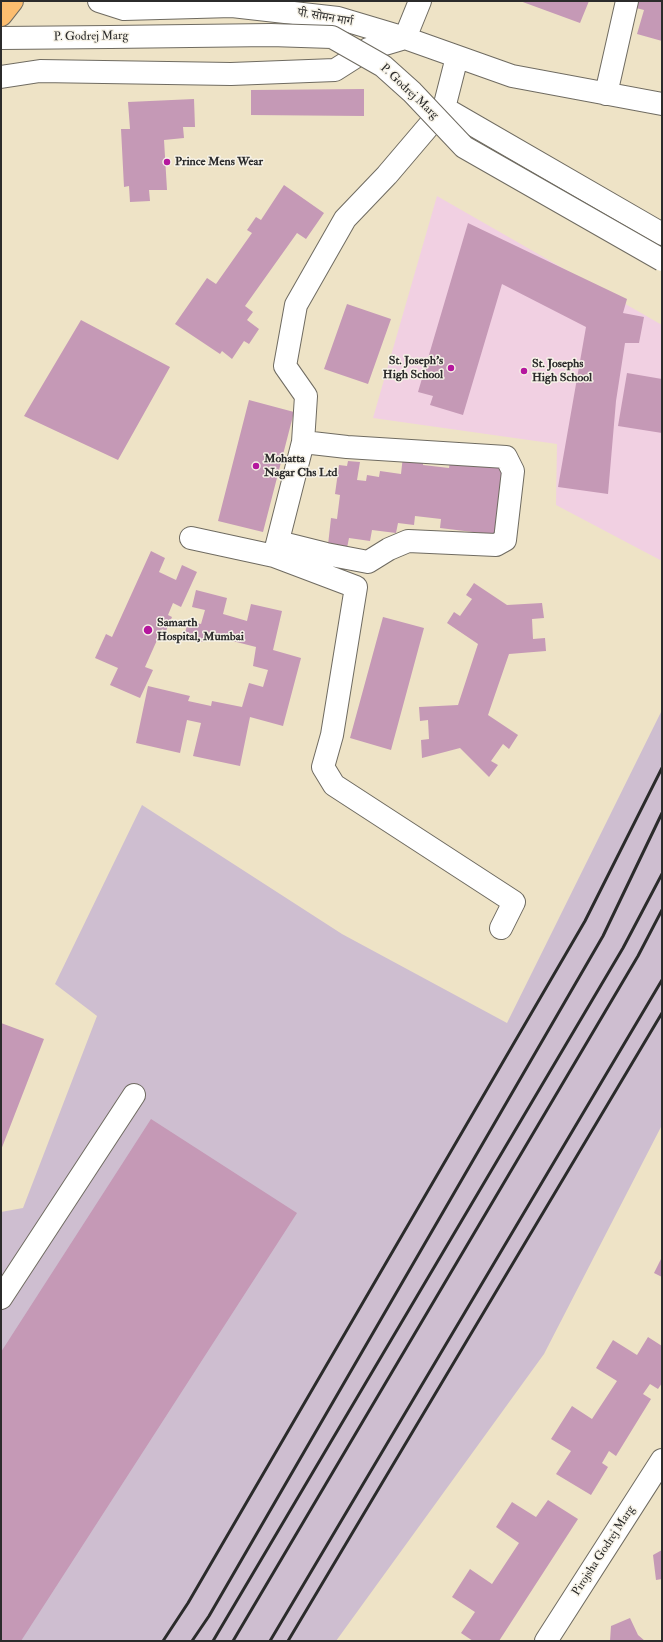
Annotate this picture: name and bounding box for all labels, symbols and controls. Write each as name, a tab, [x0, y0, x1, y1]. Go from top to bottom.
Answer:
street label: पी. सोमन मार्ग	[296, 6, 354, 30]
street label: P. Godrej Marg	[54, 29, 128, 45]
street label: P. Godrej Marg	[377, 61, 441, 123]
place label: Prince Mens Wear	[175, 155, 263, 169]
marker: Prince Mens Wear	[162, 157, 172, 167]
place label: St. Joseph's High School	[383, 354, 443, 382]
place label: St. Josephs High School	[532, 357, 592, 385]
marker: St. Joseph's High School	[446, 363, 456, 373]
marker: St. Josephs High School	[519, 366, 529, 376]
place label: Mohatta Nagar Chs Ltd	[264, 452, 337, 480]
marker: Mohatta Nagar Chs Ltd	[251, 461, 261, 471]
place label: Samarth Hospital, Mumbai	[157, 616, 244, 644]
marker: Samarth Hospital, Mumbai	[142, 624, 154, 636]
street label: Pirojsha Godrej Marg	[570, 1503, 638, 1599]

